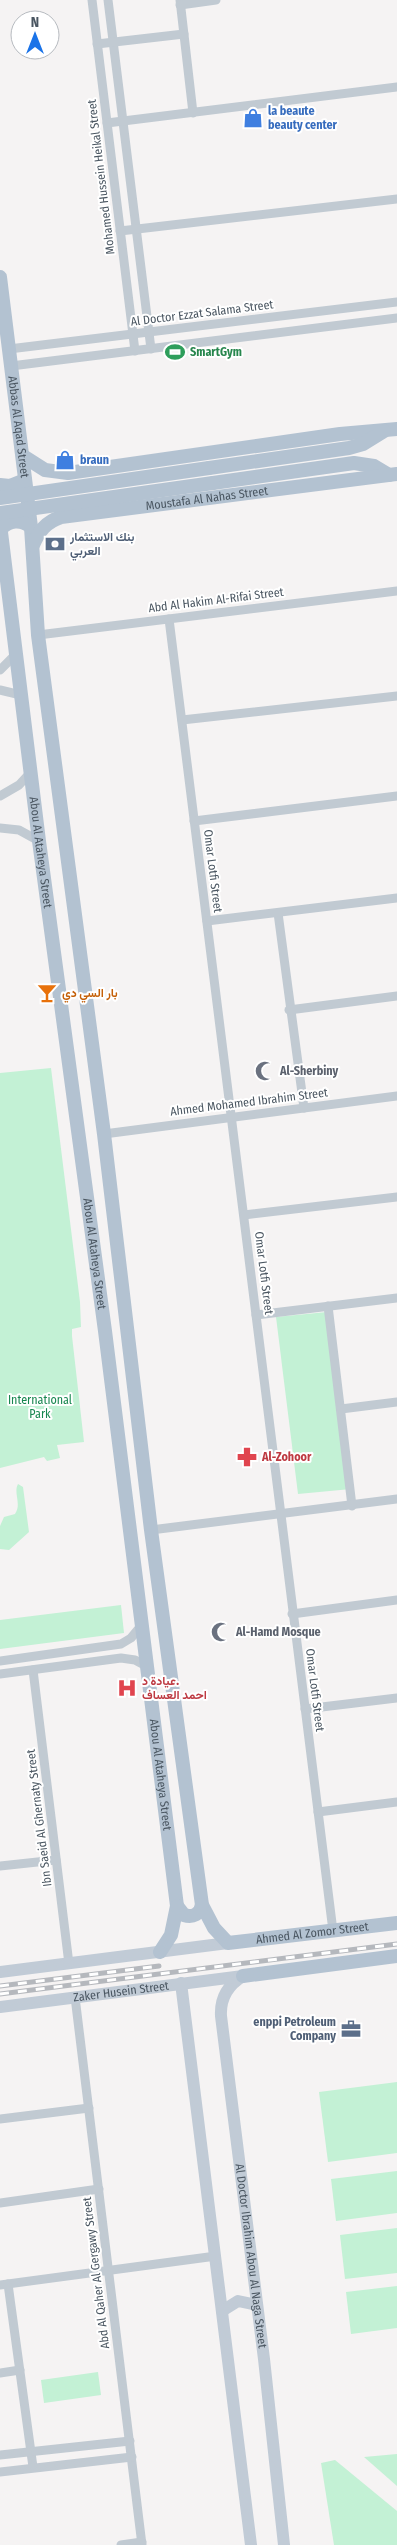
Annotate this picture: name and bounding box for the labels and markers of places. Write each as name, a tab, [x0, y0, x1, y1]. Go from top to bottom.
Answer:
place label: la beaute beauty center	[268, 104, 338, 132]
shop icon: la beaute beauty center	[242, 107, 264, 129]
sports icon: SmartGym	[164, 341, 186, 363]
place label: SmartGym	[190, 345, 242, 359]
shop icon: braun	[54, 449, 76, 471]
place label: braun	[80, 453, 109, 467]
place label: بنك الاستثمار العربي	[69, 530, 135, 561]
bank icon: بنك الاستثمار العربي	[44, 533, 66, 555]
bar icon: بار السي دي	[36, 982, 58, 1004]
place label: بار السي دي	[62, 986, 118, 1003]
mosque icon: Al-Sherbiny	[254, 1060, 276, 1082]
place label: Al-Sherbiny	[279, 1064, 339, 1078]
pharmacy icon: Al-Zohoor	[236, 1446, 258, 1468]
place label: Al-Zohoor	[261, 1450, 312, 1464]
mosque icon: Al-Hamd Mosque	[210, 1621, 232, 1643]
place label: Al-Hamd Mosque	[235, 1625, 321, 1639]
place label: عيادة د. احمد العساف	[142, 1674, 207, 1702]
hospital icon: عيادة د. احمد العساف	[116, 1677, 138, 1699]
place label: enppi Petroleum Company	[253, 2015, 336, 2043]
office icon: enppi Petroleum Company	[340, 2018, 362, 2040]

